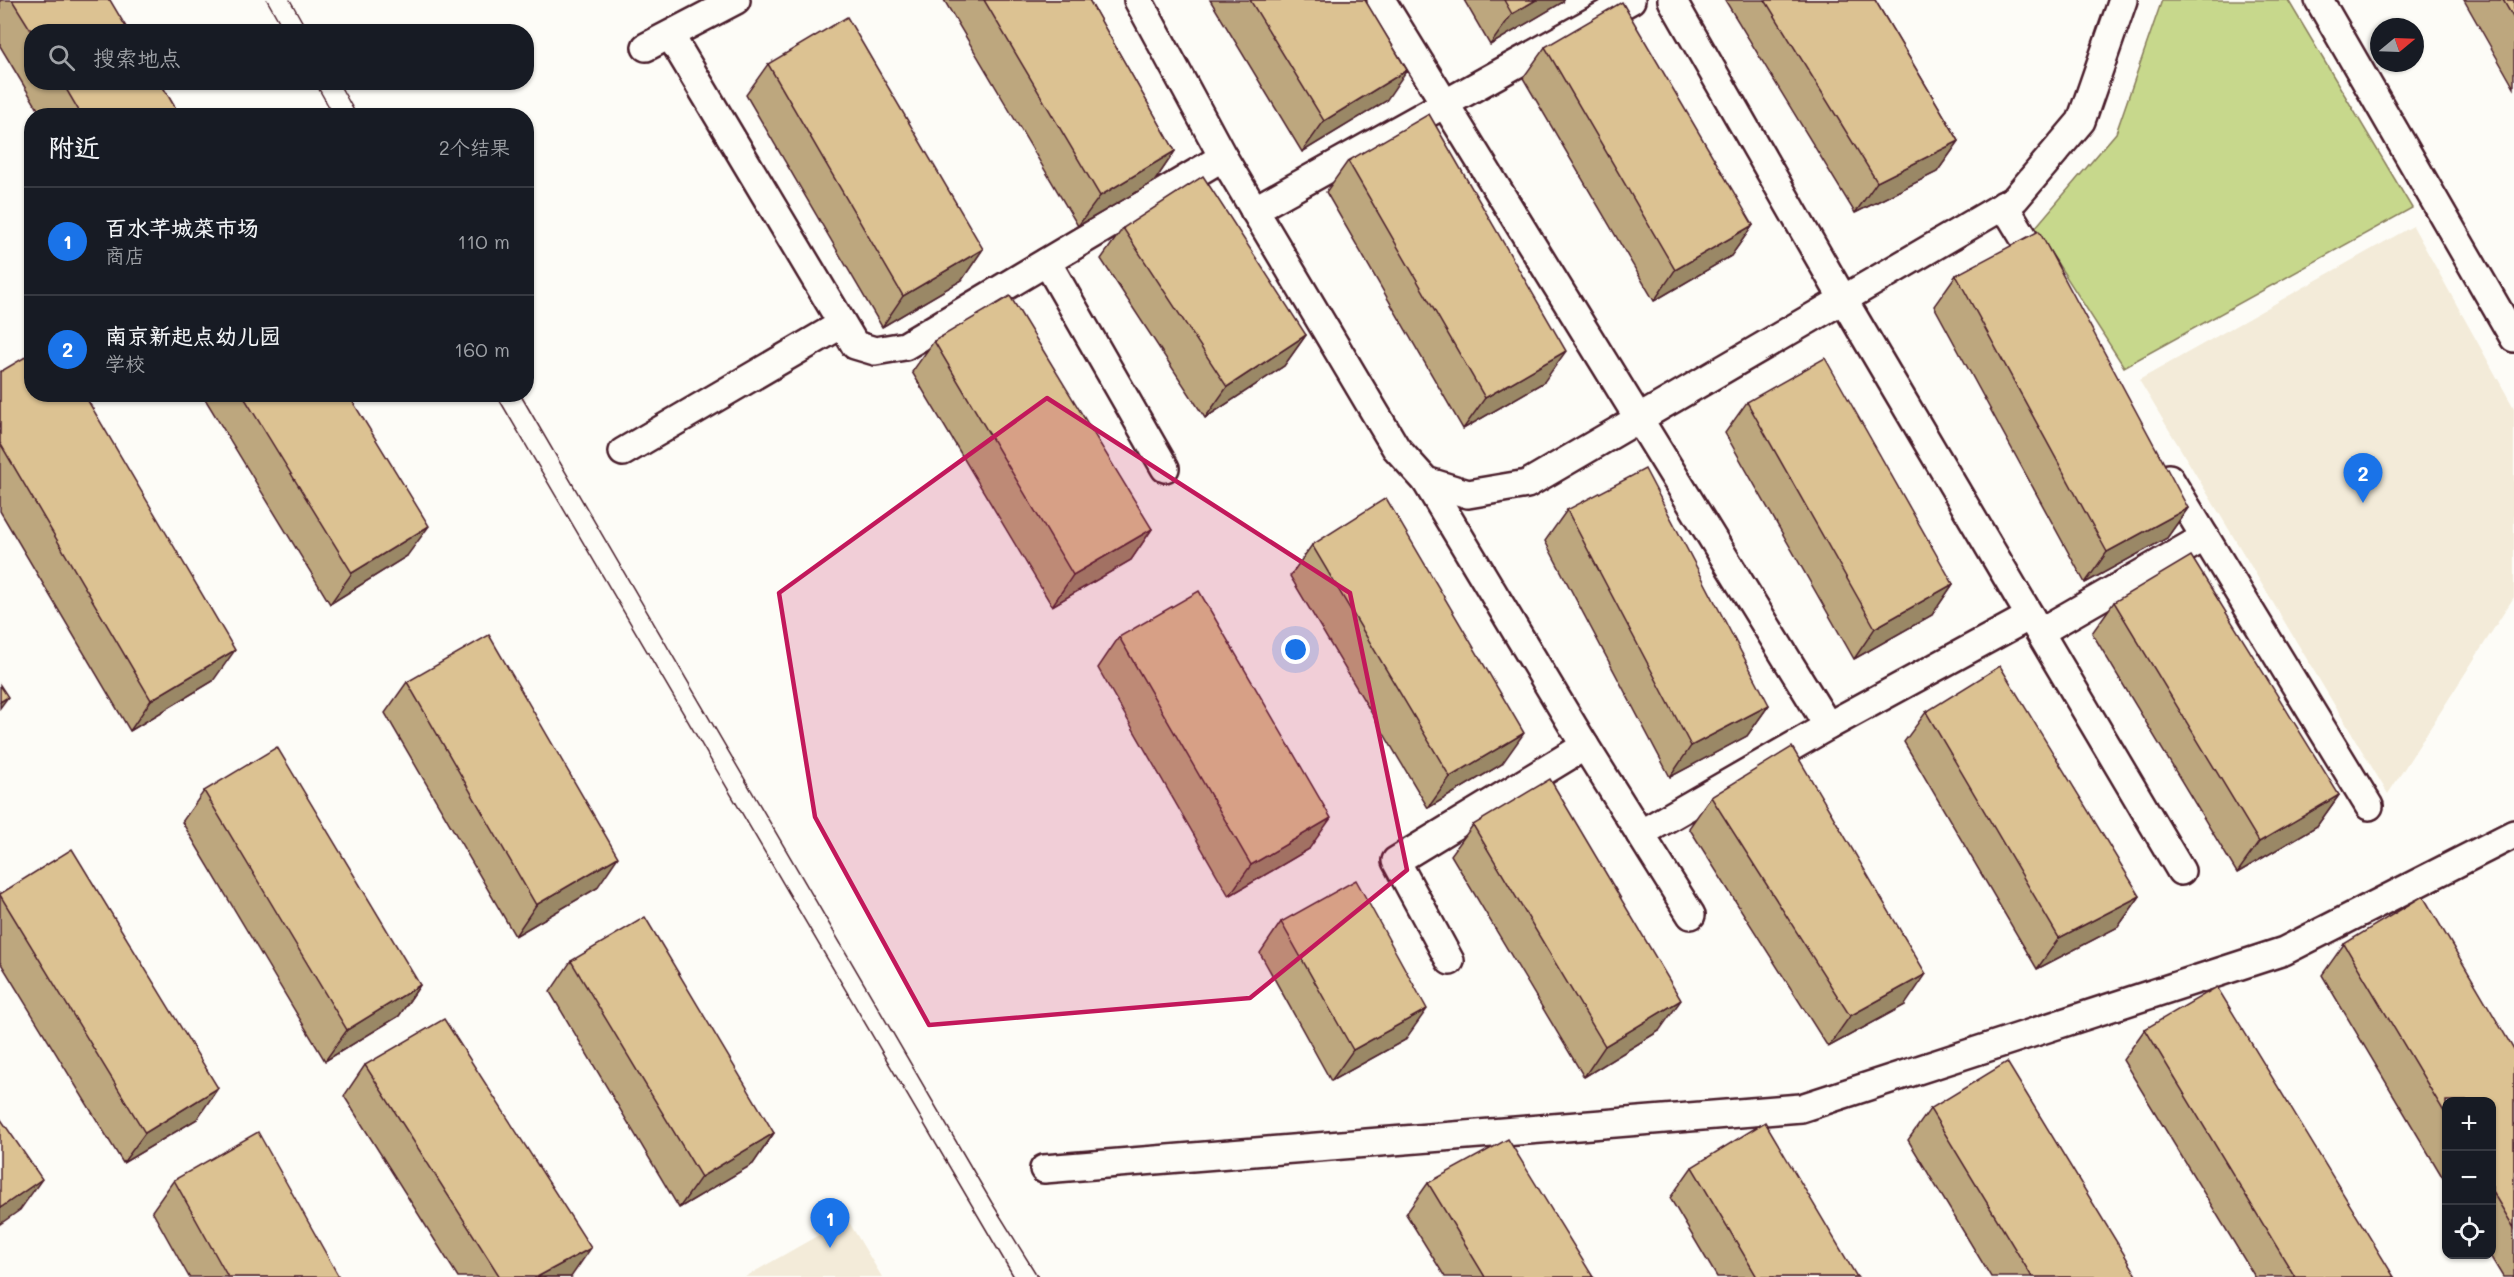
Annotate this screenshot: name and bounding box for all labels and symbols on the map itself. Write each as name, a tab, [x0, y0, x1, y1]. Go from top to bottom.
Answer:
north arrow	[2370, 18, 2424, 72]
pin: 2	[2344, 454, 2382, 503]
your location	[1281, 635, 1310, 664]
pin: 1	[810, 1198, 850, 1248]

